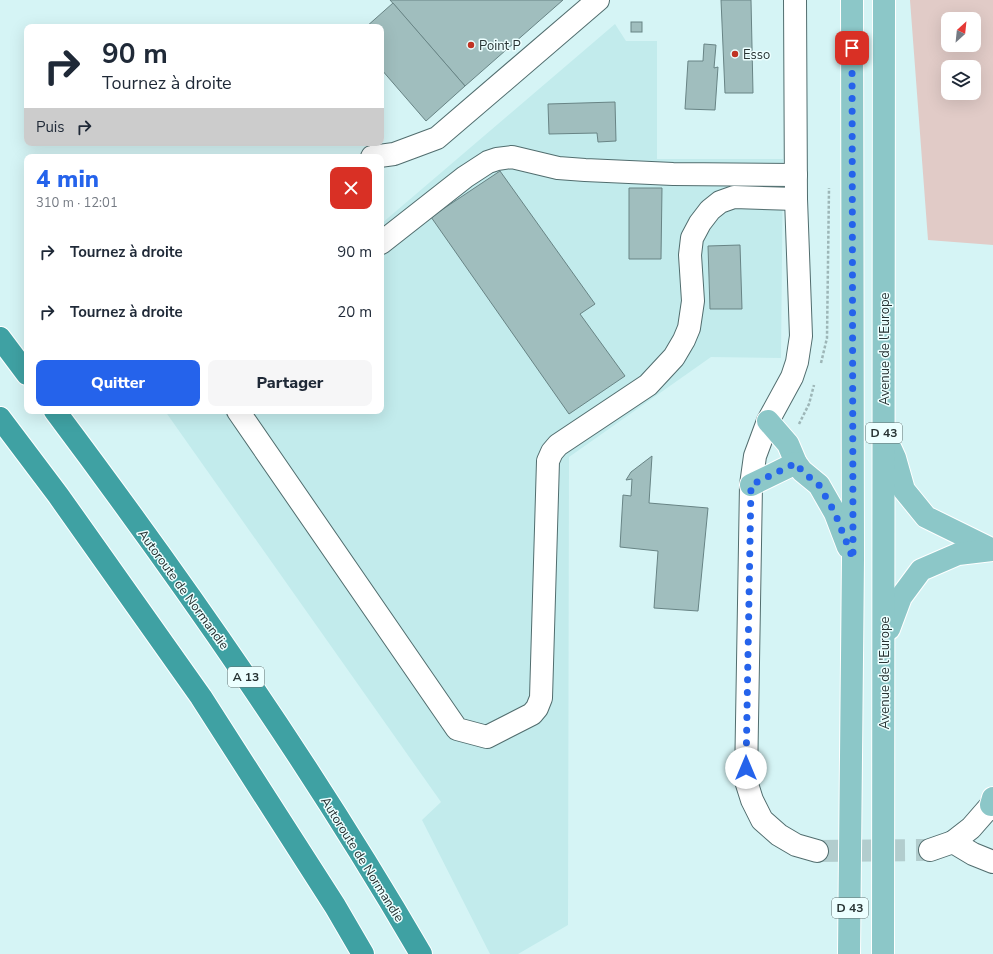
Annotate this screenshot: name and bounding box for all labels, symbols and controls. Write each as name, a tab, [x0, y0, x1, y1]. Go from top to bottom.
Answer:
north arrow	[941, 12, 981, 52]
map controls	[941, 12, 981, 100]
pin	[835, 31, 869, 65]
text: 90 m	[102, 35, 168, 73]
place label: Point P	[479, 37, 521, 55]
icon: arrive	[841, 37, 863, 59]
icon: right	[36, 40, 88, 92]
marker: Point P	[466, 40, 476, 50]
place label: Esso	[743, 46, 770, 64]
marker: Esso	[730, 49, 740, 59]
button: layers	[941, 60, 981, 100]
text: Tournez à droite	[102, 71, 232, 95]
icon: right	[73, 116, 95, 138]
text: Puis	[36, 117, 65, 137]
text: 4 min	[36, 163, 99, 195]
button: close	[330, 167, 372, 209]
text: 310 m · 12:01	[36, 194, 118, 212]
icon: right	[36, 241, 58, 263]
text: Tournez à droite	[70, 242, 183, 262]
text: 90 m	[337, 242, 372, 262]
street label: Avenue de l'Europe	[876, 293, 894, 405]
icon: right	[36, 301, 58, 323]
text: Tournez à droite	[70, 302, 183, 322]
text: 20 m	[337, 302, 372, 322]
button: Quitter	[36, 360, 200, 406]
button: Partager	[208, 360, 372, 406]
road number: D 43	[866, 423, 902, 443]
street label: Autoroute de Normandie	[133, 526, 233, 653]
street label: Avenue de l'Europe	[876, 617, 894, 729]
road number: A 13	[228, 667, 264, 687]
position arrow	[725, 747, 767, 789]
street label: Autoroute de Normandie	[316, 793, 408, 926]
road number: D 43	[832, 898, 868, 918]

